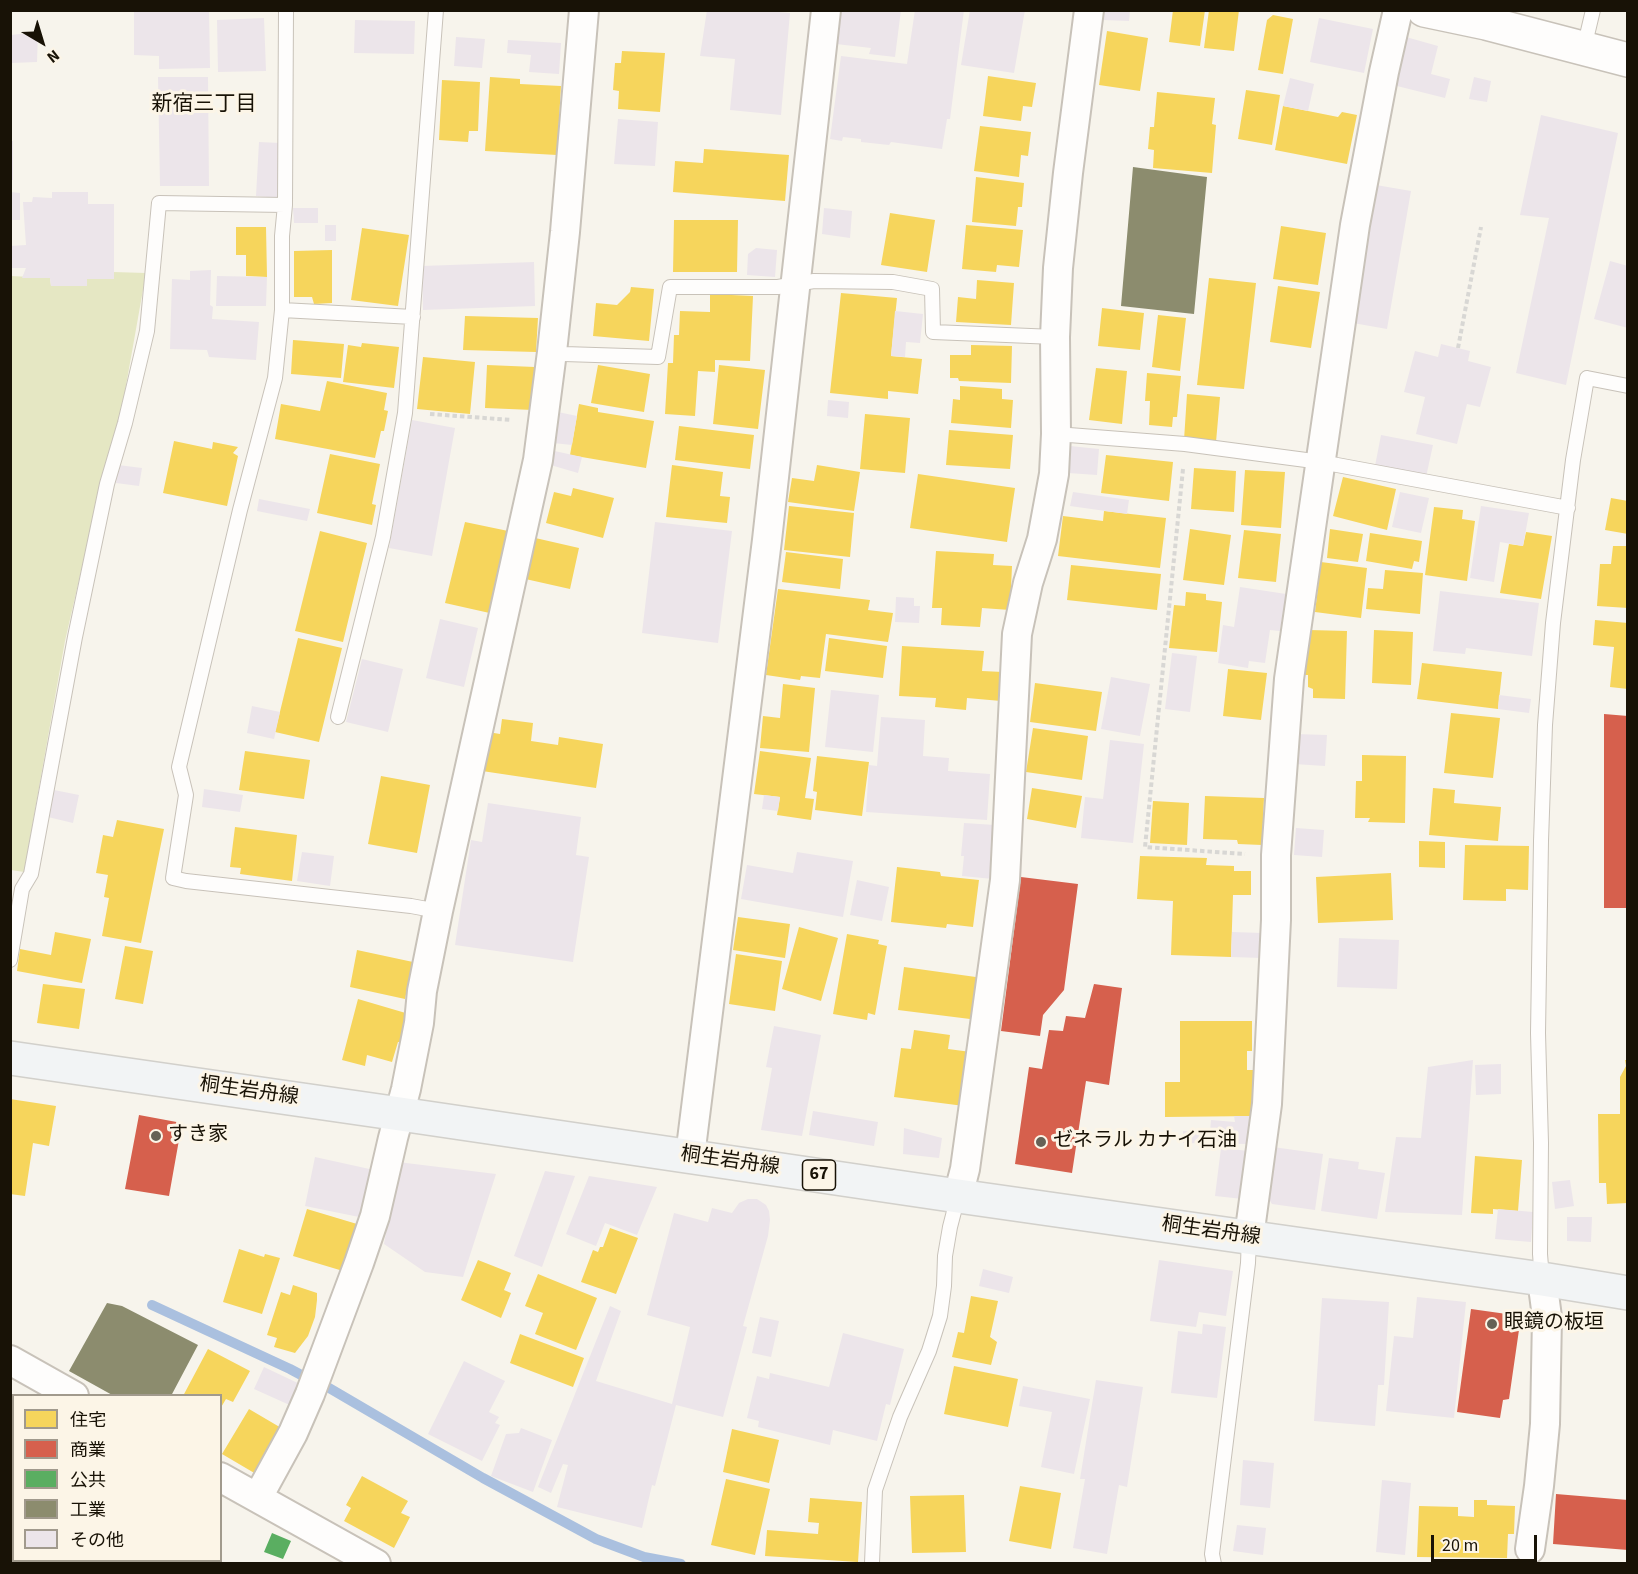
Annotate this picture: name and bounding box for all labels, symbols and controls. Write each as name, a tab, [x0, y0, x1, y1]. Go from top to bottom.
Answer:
north arrow	[12, 12, 72, 72]
text: N	[42, 44, 64, 68]
district label: 新宿三丁目	[152, 92, 256, 118]
street label: 桐生岩舟線	[198, 1073, 300, 1111]
place label: すき家	[168, 1124, 228, 1148]
marker: すき家	[149, 1129, 163, 1143]
place label: ゼネラル カナイ石油	[1053, 1130, 1237, 1154]
marker: ゼネラル カナイ石油	[1034, 1135, 1048, 1149]
street label: 桐生岩舟線	[679, 1143, 781, 1181]
road number: 67	[802, 1160, 836, 1190]
street label: 桐生岩舟線	[1160, 1213, 1262, 1251]
place label: 眼鏡の板垣	[1504, 1312, 1604, 1336]
marker: 眼鏡の板垣	[1485, 1317, 1499, 1331]
legend	[12, 1394, 222, 1562]
text: 住宅	[70, 1408, 106, 1433]
text: 商業	[70, 1438, 106, 1463]
text: 公共	[70, 1468, 106, 1493]
text: 工業	[70, 1498, 106, 1523]
scale bar	[1434, 1523, 1540, 1561]
text: その他	[70, 1528, 124, 1553]
text: 20 m	[1442, 1533, 1478, 1558]

